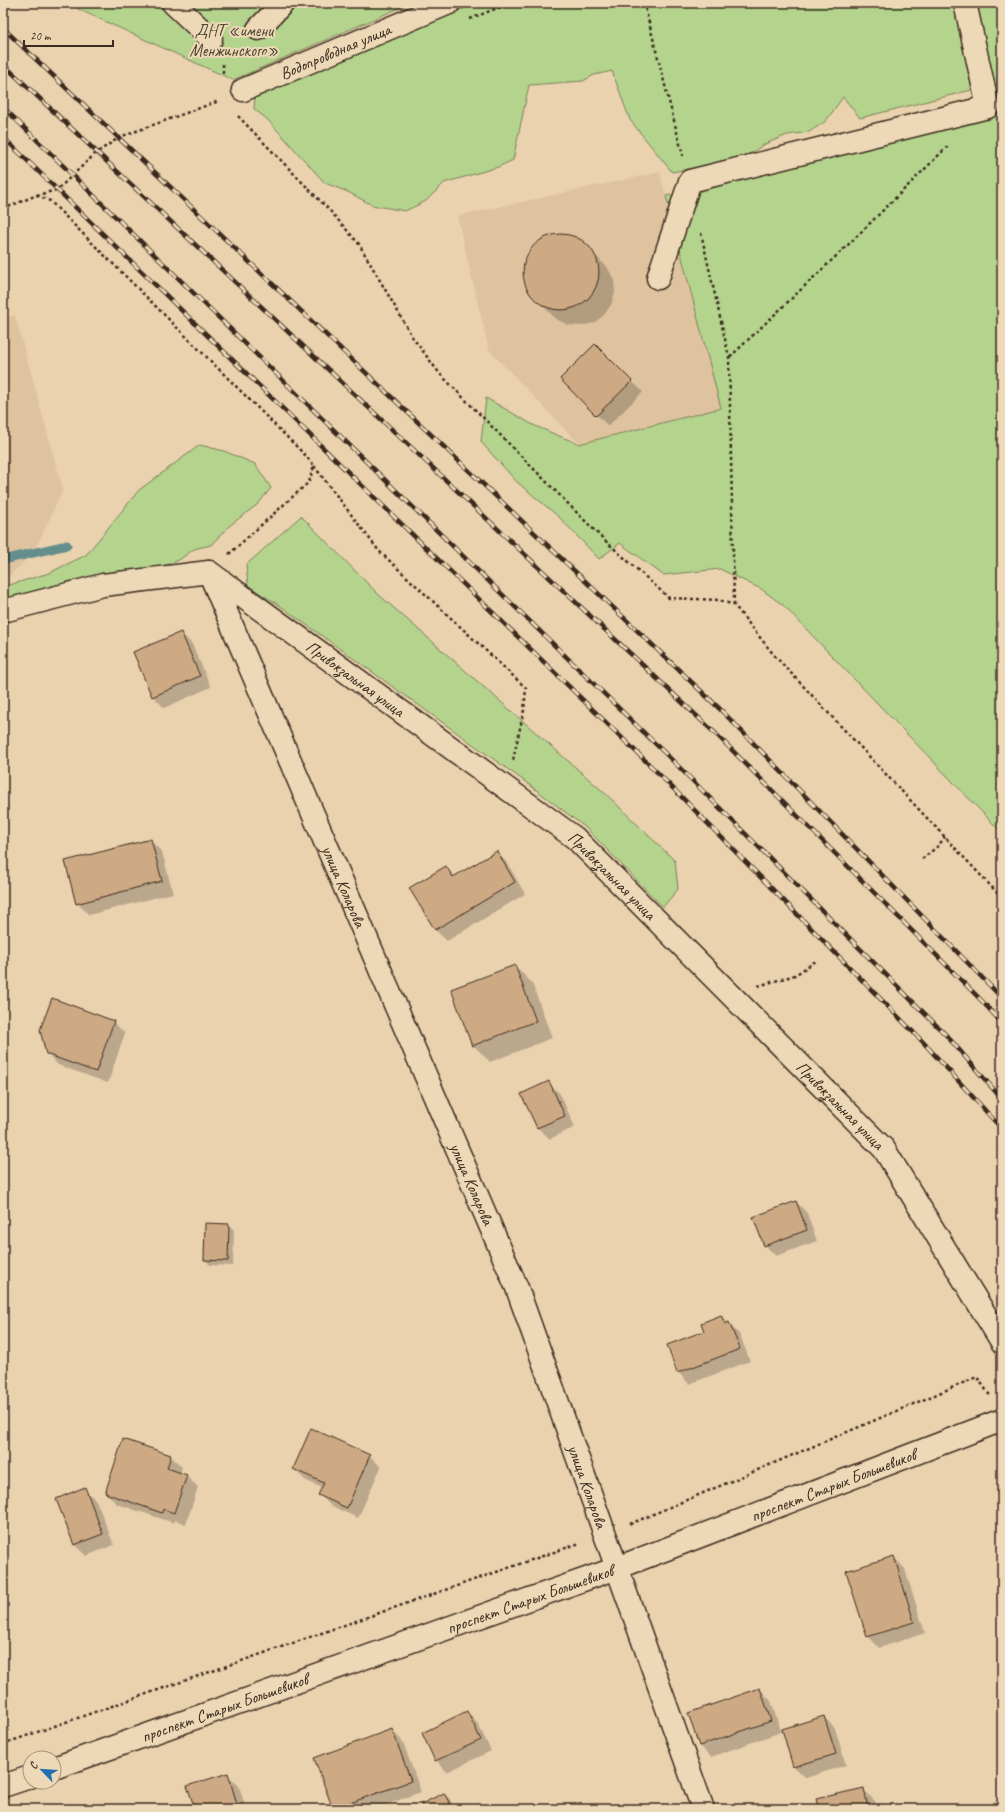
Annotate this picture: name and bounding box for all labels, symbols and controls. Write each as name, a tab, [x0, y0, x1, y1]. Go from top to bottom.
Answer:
street label: Водопроводная улица	[277, 18, 396, 84]
park label: ДНТ «имени Менжинского»	[190, 20, 278, 61]
scale bar	[24, 22, 113, 48]
text: 20 m	[30, 28, 52, 44]
street label: Привокзальная улица	[302, 636, 410, 722]
street label: Привокзальная улица	[564, 826, 661, 925]
street label: улица Коларова	[317, 841, 372, 932]
street label: Привокзальная улица	[792, 1056, 890, 1155]
street label: улица Коларова	[445, 1139, 500, 1229]
street label: улица Коларова	[563, 1441, 613, 1532]
street label: проспект Старых Большевиков	[748, 1442, 922, 1526]
street label: проспект Старых Большевиков	[444, 1558, 620, 1638]
street label: проспект Старых Большевиков	[138, 1667, 314, 1747]
north arrow	[22, 1750, 62, 1790]
text: С	[25, 1759, 41, 1771]

